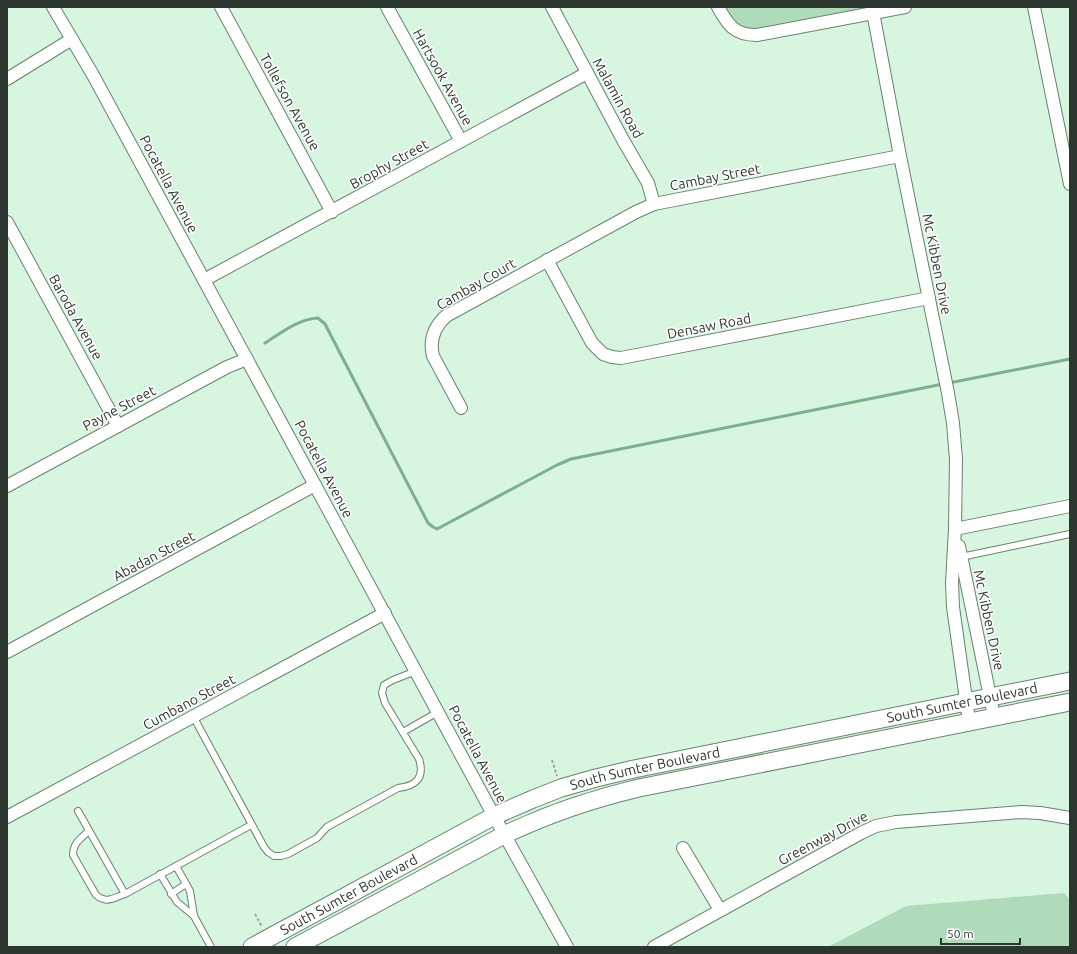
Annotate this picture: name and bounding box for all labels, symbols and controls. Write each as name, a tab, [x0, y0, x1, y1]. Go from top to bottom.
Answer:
street label: Hartsook Avenue	[410, 26, 476, 128]
street label: Tollefson Avenue	[257, 51, 323, 153]
street label: Malamin Road	[589, 55, 647, 141]
street label: Pocatella Avenue	[137, 132, 201, 236]
street label: Brophy Street	[347, 136, 432, 192]
street label: Cambay Street	[668, 160, 762, 194]
street label: Mc Kibben Drive	[919, 212, 955, 316]
street label: Cambay Court	[434, 255, 519, 313]
street label: Baroda Avenue	[46, 271, 106, 363]
street label: Densaw Road	[666, 310, 752, 342]
street label: Payne Street	[80, 382, 159, 434]
street label: Pocatella Avenue	[292, 417, 356, 521]
street label: Abadan Street	[110, 528, 198, 584]
street label: Mc Kibben Drive	[971, 568, 1007, 672]
street label: Cumbano Street	[140, 671, 238, 733]
street label: South Sumter Boulevard	[885, 680, 1039, 726]
street label: Pocatella Avenue	[446, 702, 510, 806]
street label: South Sumter Boulevard	[568, 744, 721, 793]
street label: Greenway Drive	[775, 808, 871, 868]
street label: South Sumter Boulevard	[277, 851, 420, 938]
scale bar	[941, 920, 1020, 946]
text: 50 m	[947, 927, 974, 940]

